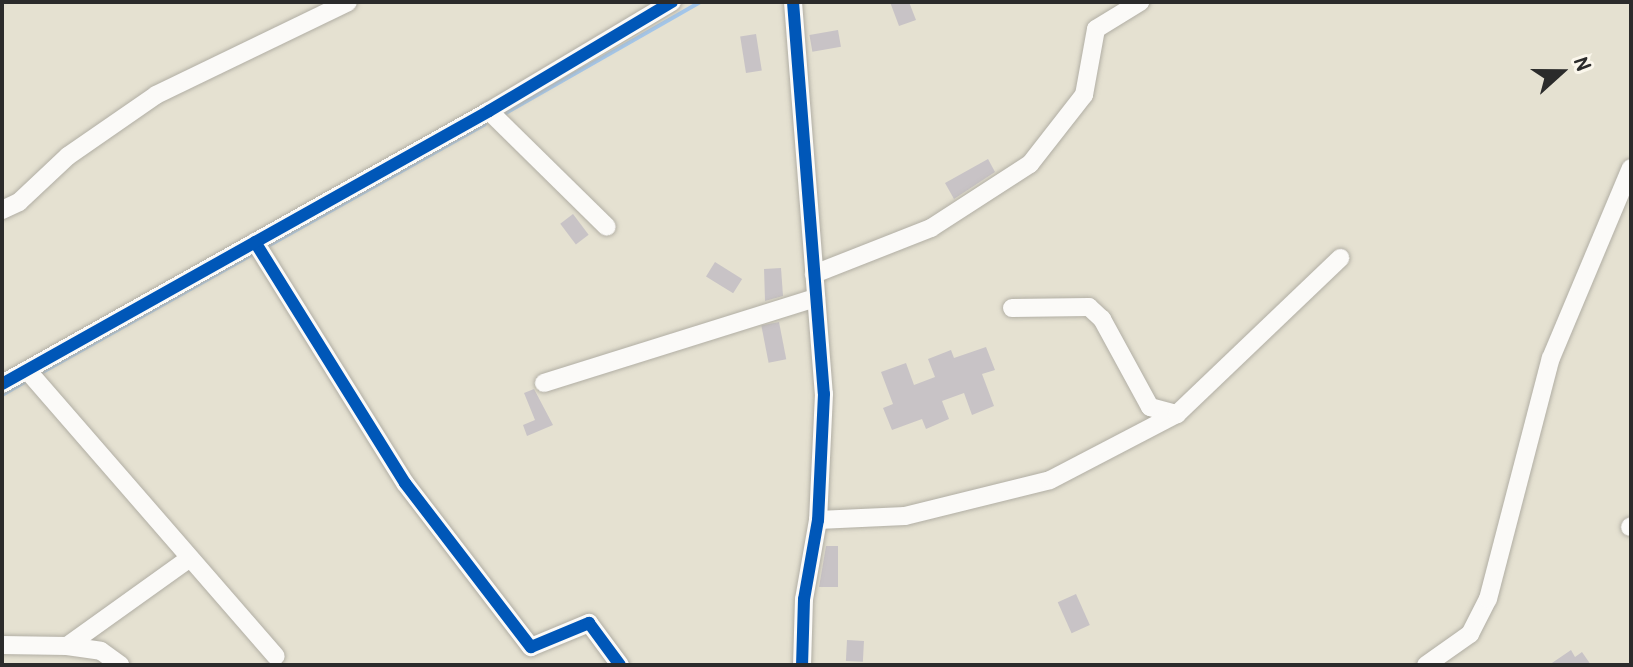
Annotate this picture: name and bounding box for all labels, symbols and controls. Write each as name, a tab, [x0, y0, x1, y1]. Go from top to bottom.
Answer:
north arrow	[1521, 32, 1601, 112]
text: N	[1567, 53, 1600, 74]

